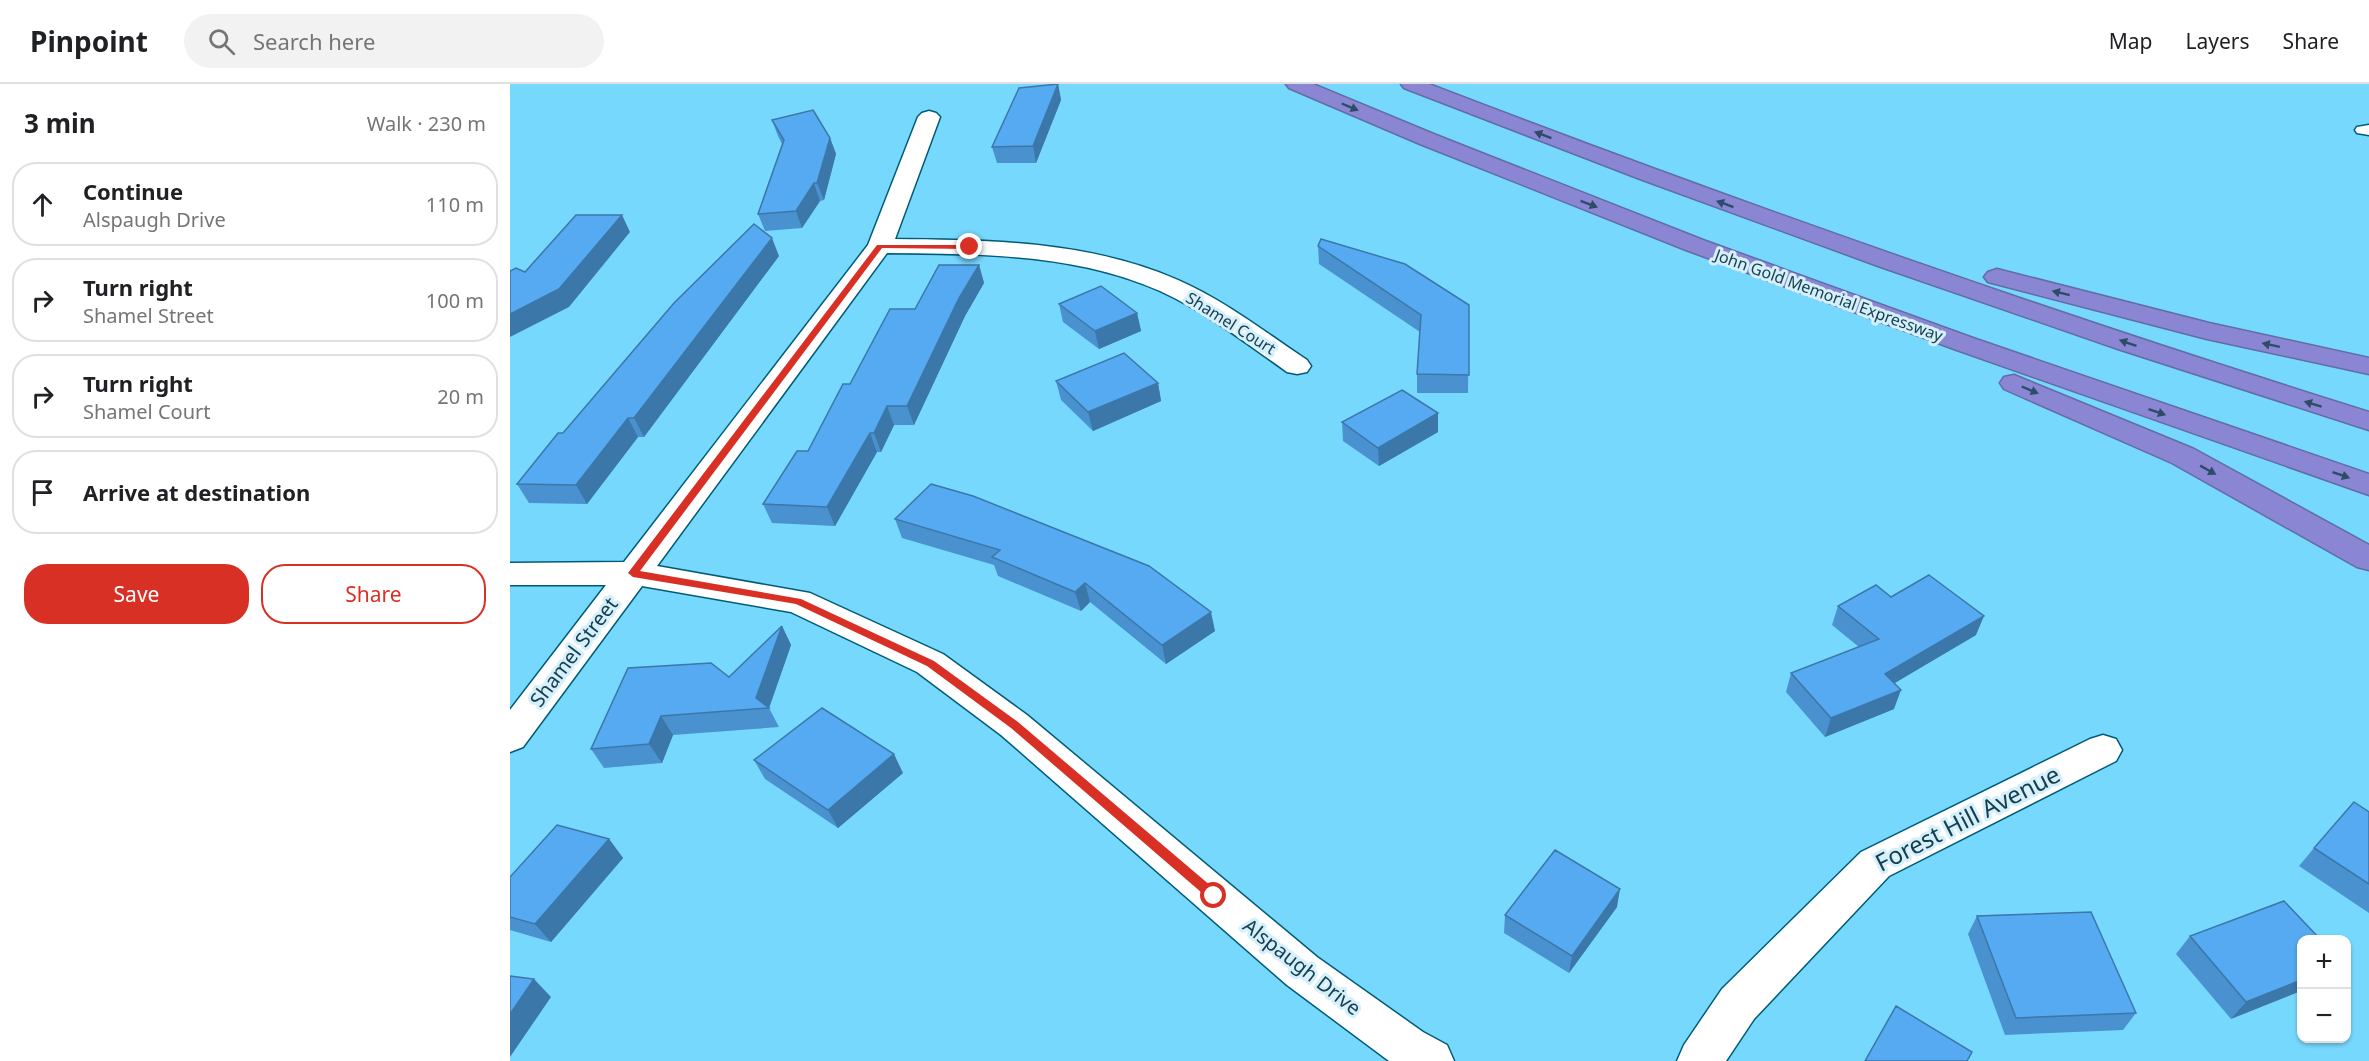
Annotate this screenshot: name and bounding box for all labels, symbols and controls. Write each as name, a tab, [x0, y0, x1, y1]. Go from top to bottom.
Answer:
search box	[184, 14, 604, 68]
text: Pinpoint	[30, 22, 148, 60]
icon: search	[205, 25, 238, 58]
text: Search here	[253, 26, 375, 56]
text: Map	[2109, 27, 2153, 55]
text: Layers	[2186, 27, 2250, 55]
text: Share	[2283, 27, 2339, 55]
one-way arrow	[1341, 103, 1359, 112]
text: 3 min	[24, 105, 96, 141]
text: Walk · 230 m	[367, 110, 486, 137]
one-way arrow	[1533, 130, 1551, 140]
text: Continue	[83, 176, 183, 206]
icon: ahead	[26, 188, 59, 221]
text: 110 m	[426, 191, 484, 218]
one-way arrow	[1716, 198, 1734, 208]
one-way arrow	[1580, 200, 1598, 209]
text: Alspaugh Drive	[83, 206, 226, 233]
route end	[956, 233, 982, 259]
street label: John Gold Memorial Expressway	[1710, 243, 1947, 347]
text: Turn right	[83, 272, 193, 302]
icon: right	[26, 284, 59, 317]
text: 100 m	[426, 287, 484, 314]
street label: Shamel Court	[1182, 287, 1280, 359]
one-way arrow	[2052, 288, 2070, 298]
text: Shamel Street	[83, 302, 214, 329]
one-way arrow	[2119, 337, 2137, 347]
one-way arrow	[2261, 339, 2280, 349]
text: Turn right	[83, 368, 193, 398]
icon: right	[26, 380, 59, 413]
text: 20 m	[437, 383, 484, 410]
one-way arrow	[2021, 385, 2039, 395]
text: Shamel Court	[83, 398, 210, 425]
one-way arrow	[2304, 399, 2322, 408]
one-way arrow	[2148, 407, 2166, 417]
one-way arrow	[2199, 465, 2216, 475]
one-way arrow	[2332, 471, 2350, 481]
icon: arrive	[26, 476, 59, 509]
text: Arrive at destination	[83, 477, 310, 507]
button: Save	[24, 564, 249, 624]
button: Share	[261, 564, 486, 624]
street label: Shamel Street	[523, 591, 624, 712]
street label: Forest Hill Avenue	[1869, 757, 2065, 878]
route start	[1200, 882, 1226, 908]
street label: Alspaugh Drive	[1238, 912, 1367, 1021]
map controls	[2297, 935, 2351, 1043]
button: +	[2297, 935, 2351, 989]
button: −	[2297, 989, 2351, 1043]

